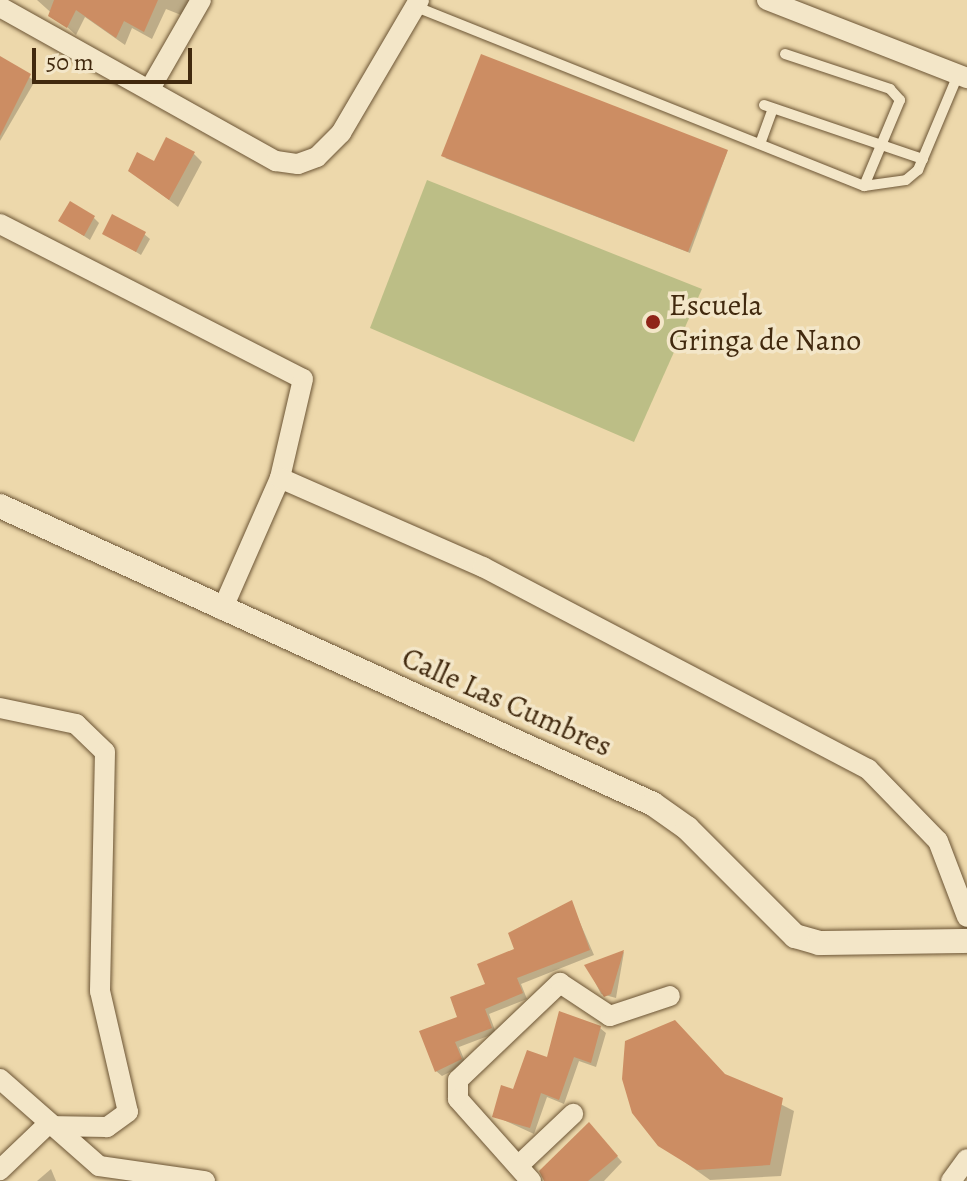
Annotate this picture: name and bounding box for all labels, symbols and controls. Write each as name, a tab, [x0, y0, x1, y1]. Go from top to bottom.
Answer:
scale bar	[36, 32, 196, 82]
text: 50 m	[46, 46, 94, 78]
place label: Escuela Gringa de Nano	[669, 287, 861, 358]
marker: Escuela Gringa de Nano	[644, 313, 662, 331]
street label: Calle Las Cumbres	[397, 640, 617, 764]

